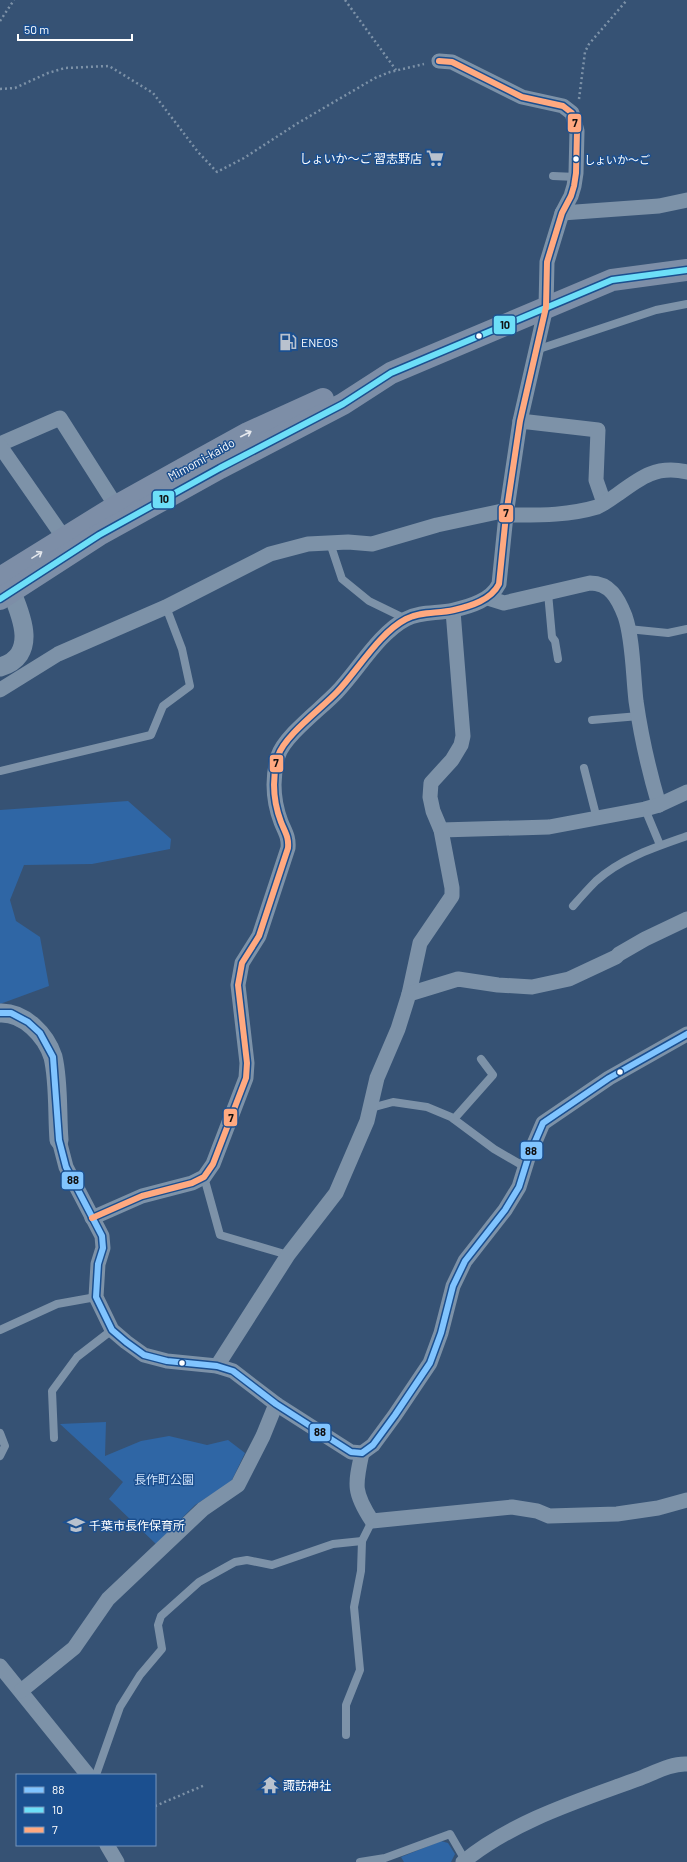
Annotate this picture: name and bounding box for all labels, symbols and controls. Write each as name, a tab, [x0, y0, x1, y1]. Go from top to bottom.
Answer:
scale bar	[18, 16, 132, 42]
text: 50 m	[24, 22, 49, 36]
line badge: 7	[567, 113, 582, 133]
text: 7	[572, 116, 578, 129]
supermarket icon: しょいか～ご 習志野店	[425, 148, 445, 168]
place label: しょいか～ご 習志野店	[300, 151, 422, 165]
place label: しょいか〜ご	[584, 153, 650, 166]
marker: しょいか〜ご	[571, 154, 581, 164]
line badge: 10	[493, 315, 516, 335]
text: 10	[500, 318, 510, 331]
unlabelled marker	[474, 331, 484, 341]
fuel station icon: ENEOS	[278, 332, 298, 352]
place label: ENEOS	[301, 335, 338, 349]
one-way arrow	[240, 430, 252, 437]
street label: Mimomi-kaido	[165, 435, 237, 483]
line badge: 10	[152, 490, 175, 509]
text: 10	[159, 492, 169, 505]
line badge: 7	[498, 504, 514, 523]
text: 7	[503, 506, 509, 519]
one-way arrow	[31, 551, 43, 559]
line badge: 7	[269, 754, 284, 773]
text: 7	[273, 756, 279, 769]
unlabelled marker	[615, 1067, 625, 1077]
line badge: 7	[223, 1108, 238, 1127]
text: 7	[228, 1111, 234, 1124]
line badge: 88	[520, 1141, 543, 1160]
text: 88	[525, 1144, 537, 1157]
line badge: 88	[61, 1171, 84, 1190]
text: 88	[67, 1173, 79, 1186]
unlabelled marker	[177, 1358, 187, 1368]
line badge: 88	[309, 1423, 331, 1442]
text: 88	[314, 1425, 326, 1438]
park label: 長作町公園	[134, 1472, 194, 1486]
school or university icon: 千葉市長作保育所	[66, 1515, 86, 1535]
place label: 千葉市長作保育所	[89, 1518, 185, 1532]
legend	[16, 1774, 156, 1846]
temple icon: 諏訪神社	[260, 1775, 280, 1795]
place label: 諏訪神社	[283, 1778, 331, 1792]
text: 88	[52, 1782, 65, 1796]
text: 10	[52, 1802, 63, 1816]
text: 7	[52, 1822, 58, 1836]

